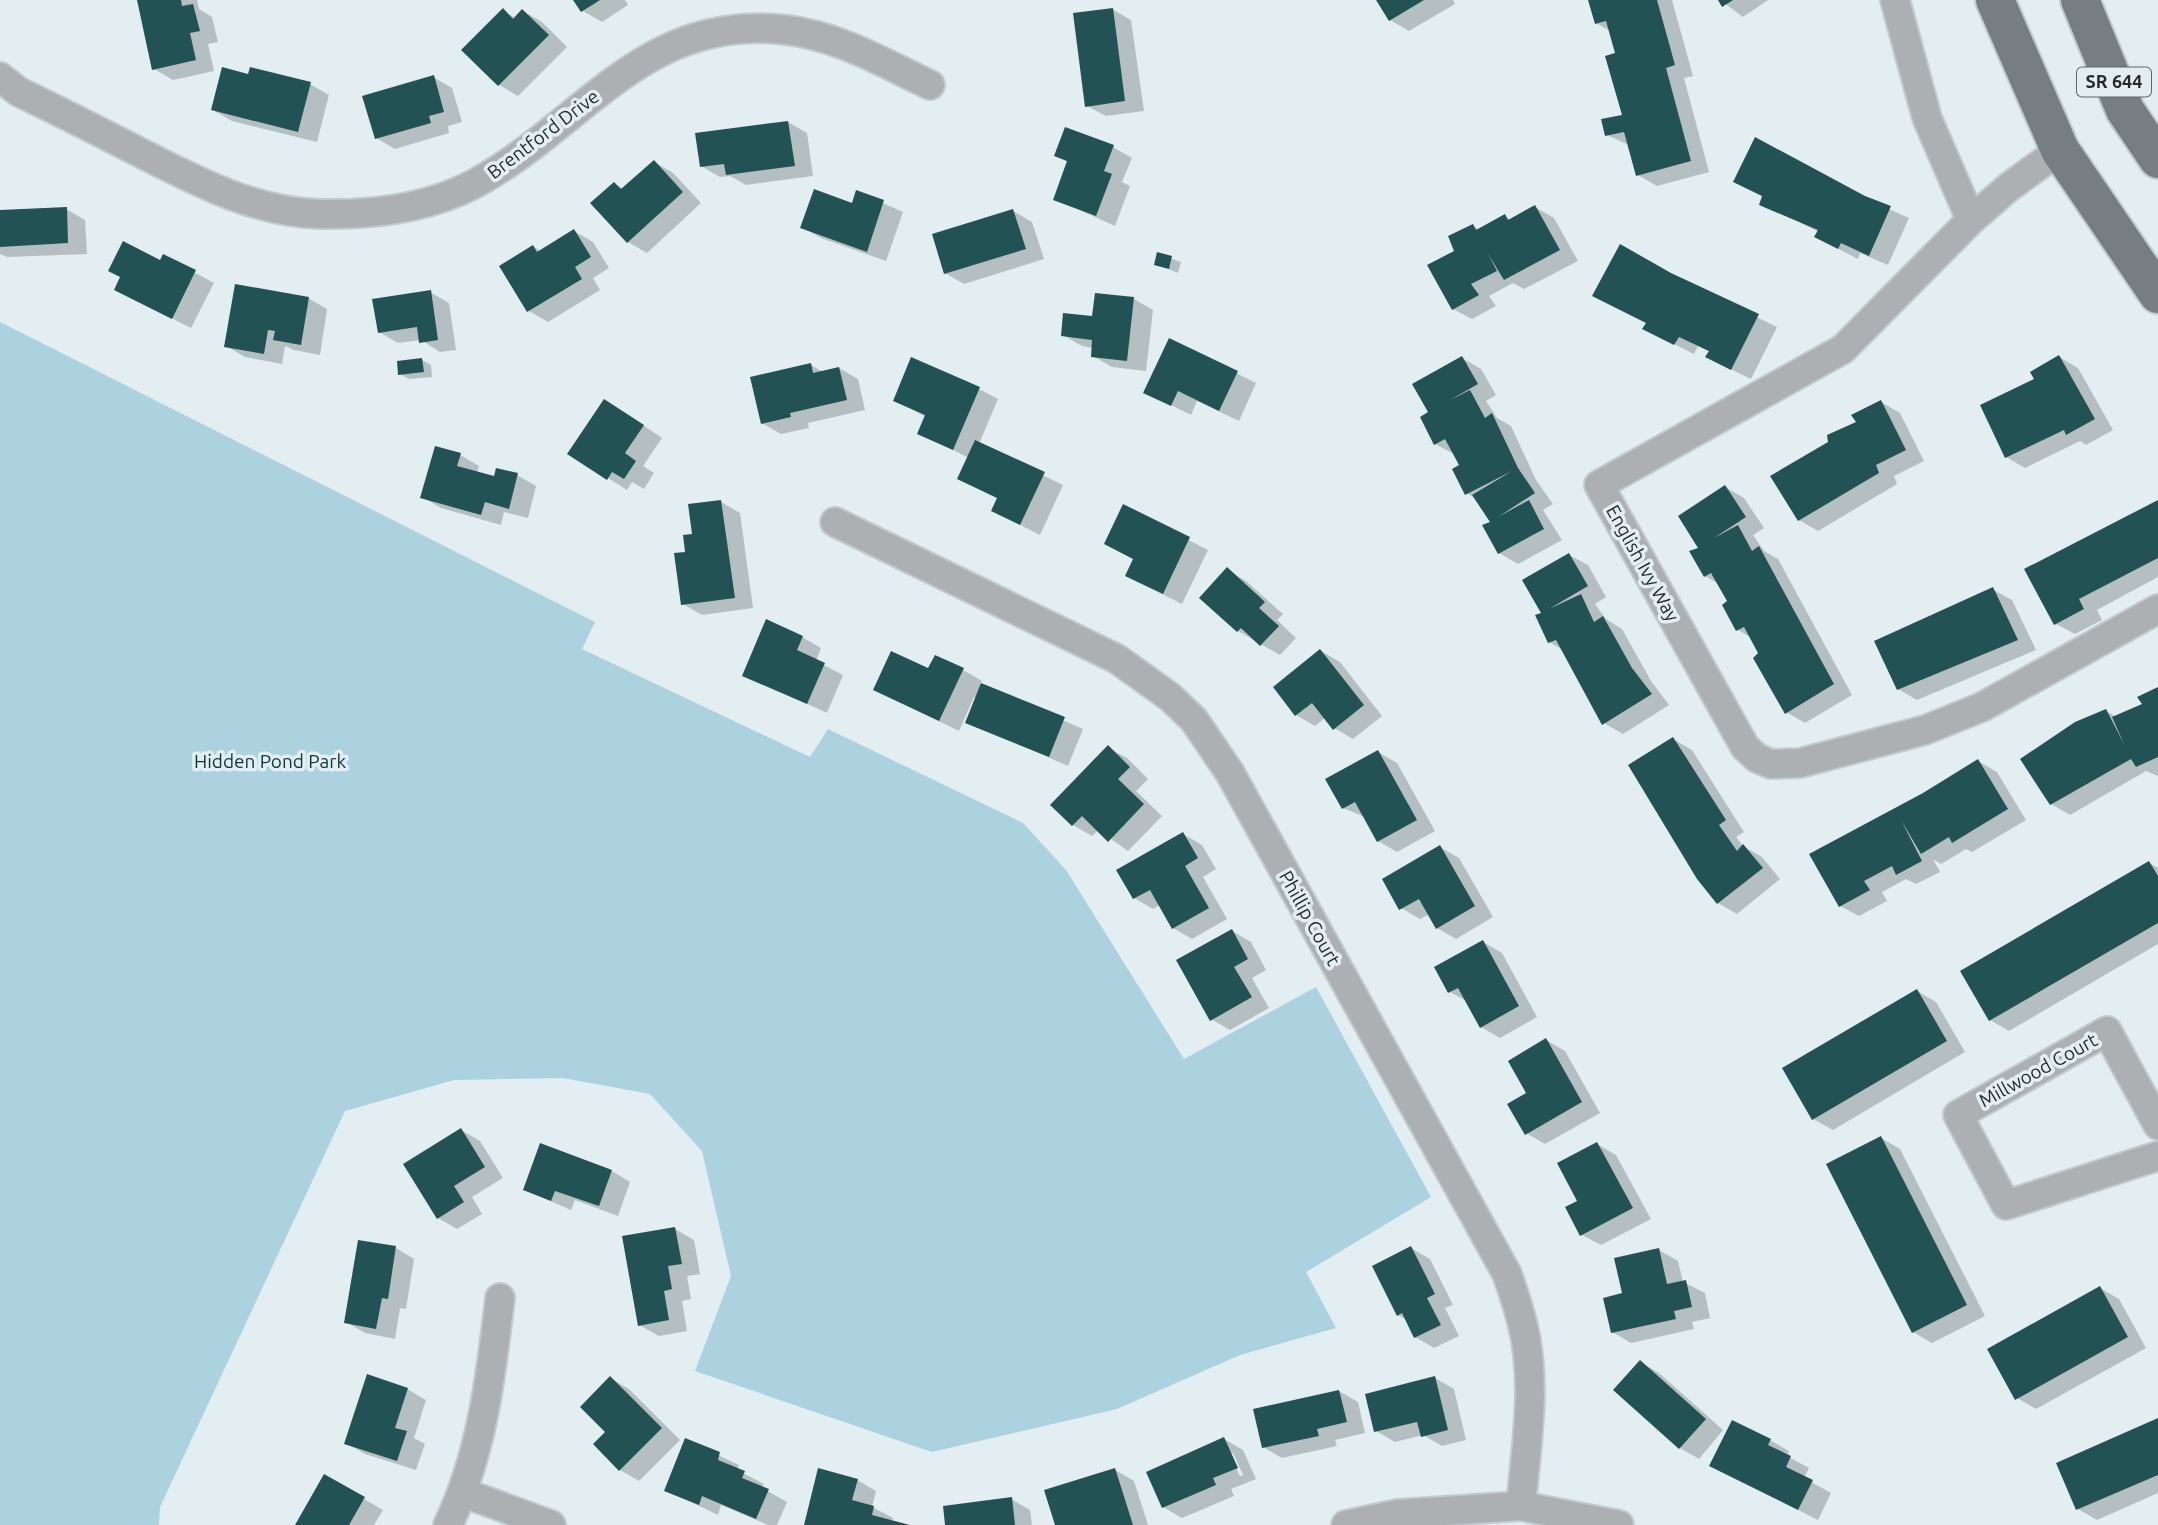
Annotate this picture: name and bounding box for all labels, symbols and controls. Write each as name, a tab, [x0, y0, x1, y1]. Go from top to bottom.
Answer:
road number: SR 644	[2077, 68, 2151, 96]
street label: Brentford Drive	[483, 85, 603, 183]
street label: English Ivy Way	[1602, 501, 1684, 625]
park label: Hidden Pond Park	[194, 750, 346, 772]
street label: Phillip Court	[1275, 867, 1345, 970]
street label: Millwood Court	[1975, 1028, 2101, 1112]

